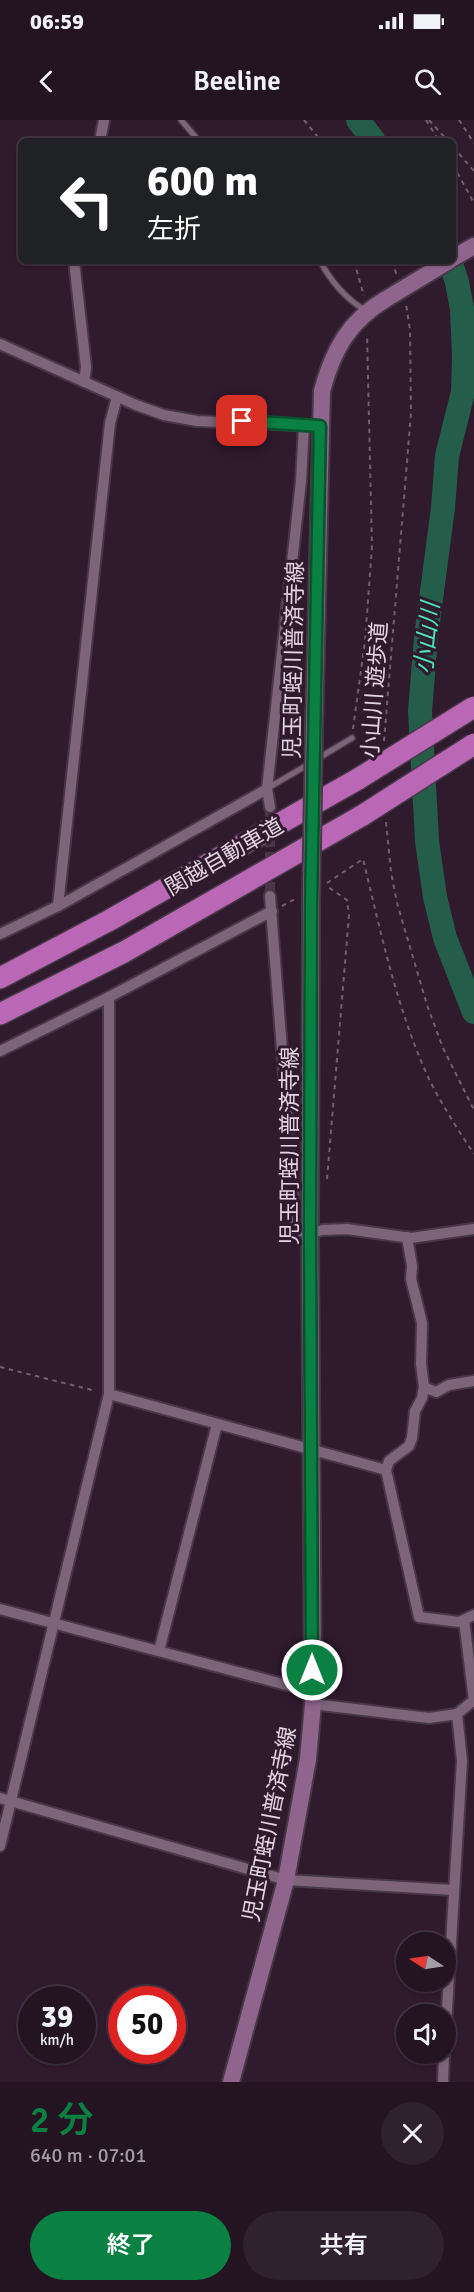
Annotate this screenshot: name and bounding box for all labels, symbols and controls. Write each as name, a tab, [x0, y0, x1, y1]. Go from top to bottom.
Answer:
text: 06:59	[30, 8, 84, 35]
icon: back	[30, 65, 63, 98]
text: Beeline	[193, 65, 281, 98]
icon: search	[411, 65, 444, 98]
text: 600 m	[147, 156, 258, 207]
icon: left	[48, 162, 126, 240]
text: 左折	[147, 213, 201, 246]
pin	[216, 395, 267, 446]
icon: arrive	[225, 404, 258, 437]
street label: 児玉町蛭川普済寺線	[278, 561, 309, 759]
water label: 小山川	[408, 598, 446, 675]
street label: 小山川 遊歩道	[356, 621, 393, 759]
street label: 関越自動車道	[160, 812, 288, 901]
street label: 児玉町蛭川普済寺線	[276, 1047, 303, 1245]
position arrow	[280, 1638, 344, 1702]
street label: 児玉町蛭川普済寺線	[237, 1724, 302, 1924]
north arrow	[396, 1932, 456, 1992]
map controls	[396, 1932, 456, 2064]
speed limit sign: 50	[108, 1986, 186, 2064]
text: 39	[41, 1999, 73, 2036]
button: sound	[396, 2004, 456, 2064]
text: km/h	[40, 2031, 74, 2049]
text: 2 分	[30, 2098, 93, 2143]
button: close	[381, 2102, 444, 2165]
text: 640 m · 07:01	[30, 2143, 146, 2168]
button: 終了	[30, 2211, 231, 2280]
button: 共有	[243, 2211, 444, 2280]

